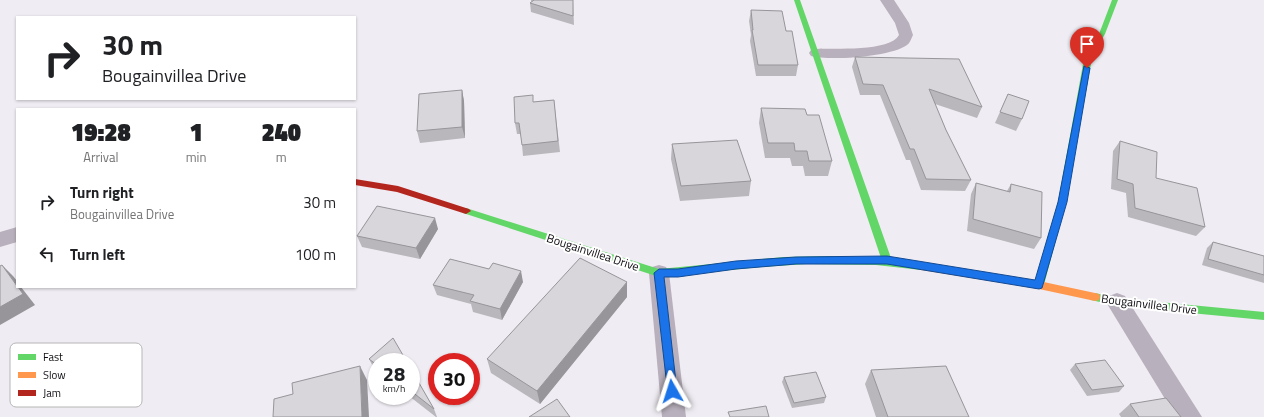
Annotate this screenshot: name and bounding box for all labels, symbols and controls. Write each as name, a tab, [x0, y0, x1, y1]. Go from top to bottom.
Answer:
text: 30 m	[102, 23, 163, 66]
pin	[1070, 27, 1104, 68]
icon: right	[36, 32, 88, 84]
icon: arrive	[1076, 33, 1098, 55]
text: Bougainvillea Drive	[102, 62, 246, 89]
text: 19:28	[71, 114, 131, 150]
text: 1	[189, 114, 203, 150]
text: 240	[261, 114, 301, 150]
text: Arrival	[83, 147, 118, 167]
text: min	[186, 147, 206, 167]
text: m	[276, 147, 287, 167]
text: Turn right	[70, 181, 134, 204]
icon: right	[36, 191, 58, 213]
text: 30 m	[303, 191, 336, 214]
text: Bougainvillea Drive	[70, 204, 174, 224]
street label: Bougainvillea Drive	[544, 228, 642, 276]
icon: left	[36, 243, 58, 265]
text: Turn left	[70, 243, 125, 266]
text: 100 m	[295, 243, 336, 266]
street label: Bougainvillea Drive	[1100, 289, 1198, 319]
legend	[10, 343, 142, 407]
text: Fast	[43, 349, 63, 365]
speed limit sign: 30	[428, 353, 480, 405]
text: 28	[383, 358, 405, 389]
text: Slow	[43, 367, 66, 383]
position arrow	[651, 370, 693, 412]
text: km/h	[383, 381, 405, 396]
text: Jam	[43, 385, 61, 401]

